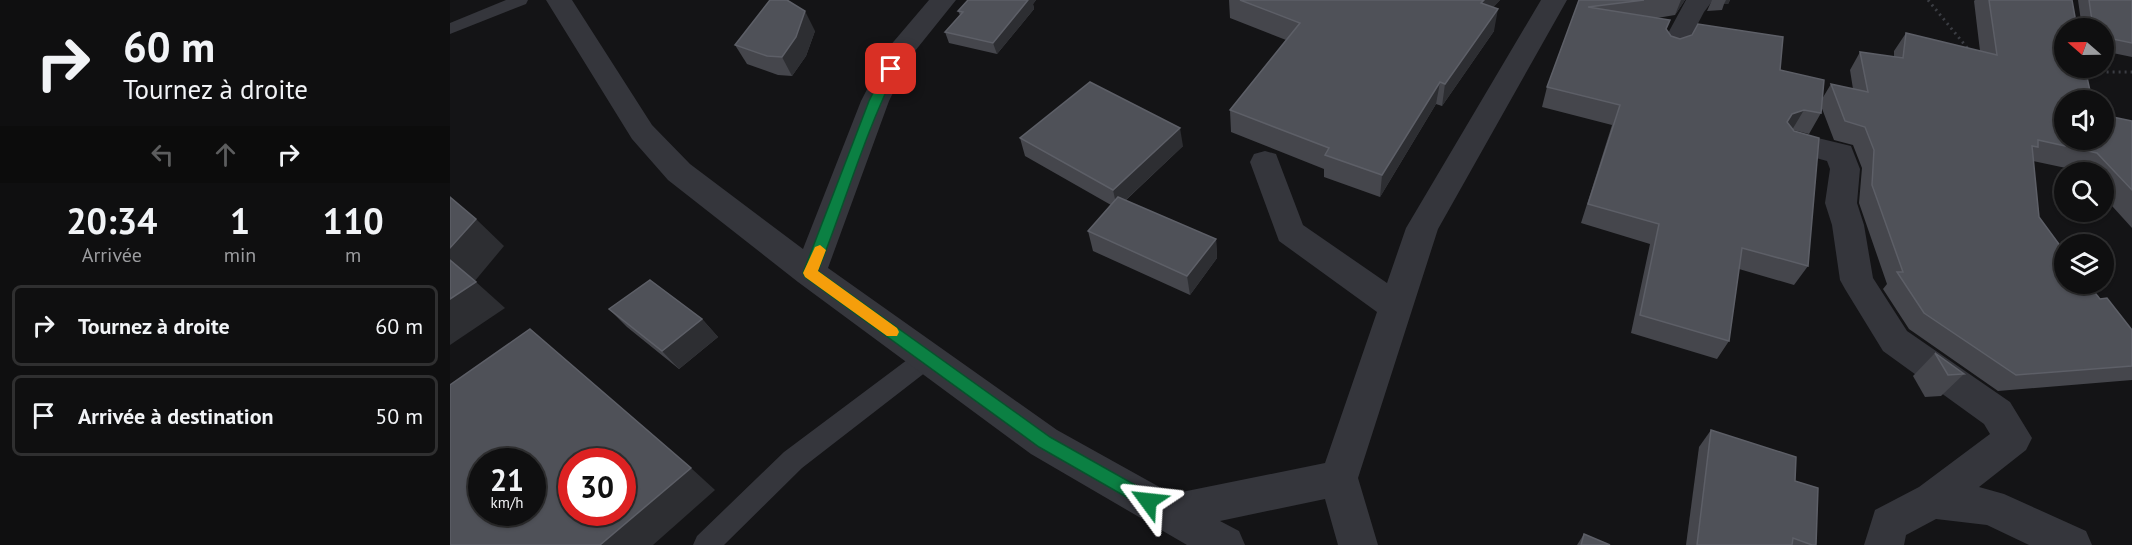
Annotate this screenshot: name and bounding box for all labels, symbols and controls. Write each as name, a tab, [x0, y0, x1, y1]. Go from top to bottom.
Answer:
north arrow	[2054, 18, 2114, 78]
map controls	[2054, 18, 2114, 294]
text: 60 m	[123, 19, 215, 74]
icon: right	[24, 24, 102, 102]
pin	[865, 43, 916, 94]
icon: arrive	[874, 52, 907, 85]
text: Tournez à droite	[123, 72, 308, 106]
button: sound	[2054, 90, 2114, 150]
icon: left	[146, 138, 179, 171]
icon: ahead	[209, 138, 242, 171]
icon: right	[272, 138, 305, 171]
button: search	[2054, 162, 2114, 222]
text: 20:34	[66, 197, 158, 244]
text: 1	[230, 197, 250, 244]
text: 110	[323, 197, 384, 244]
button: layers	[2054, 234, 2114, 294]
text: Arrivée	[82, 242, 142, 268]
text: min	[224, 242, 256, 268]
text: m	[345, 242, 361, 268]
icon: right	[27, 309, 60, 342]
text: Tournez à droite	[78, 312, 230, 340]
text: 60 m	[375, 312, 423, 340]
icon: arrive	[27, 399, 60, 432]
text: Arrivée à destination	[78, 402, 274, 430]
text: 50 m	[375, 402, 423, 430]
speed limit sign: 30	[558, 448, 636, 526]
text: 21	[490, 460, 524, 499]
position arrow	[1116, 469, 1180, 533]
text: km/h	[491, 493, 523, 512]

